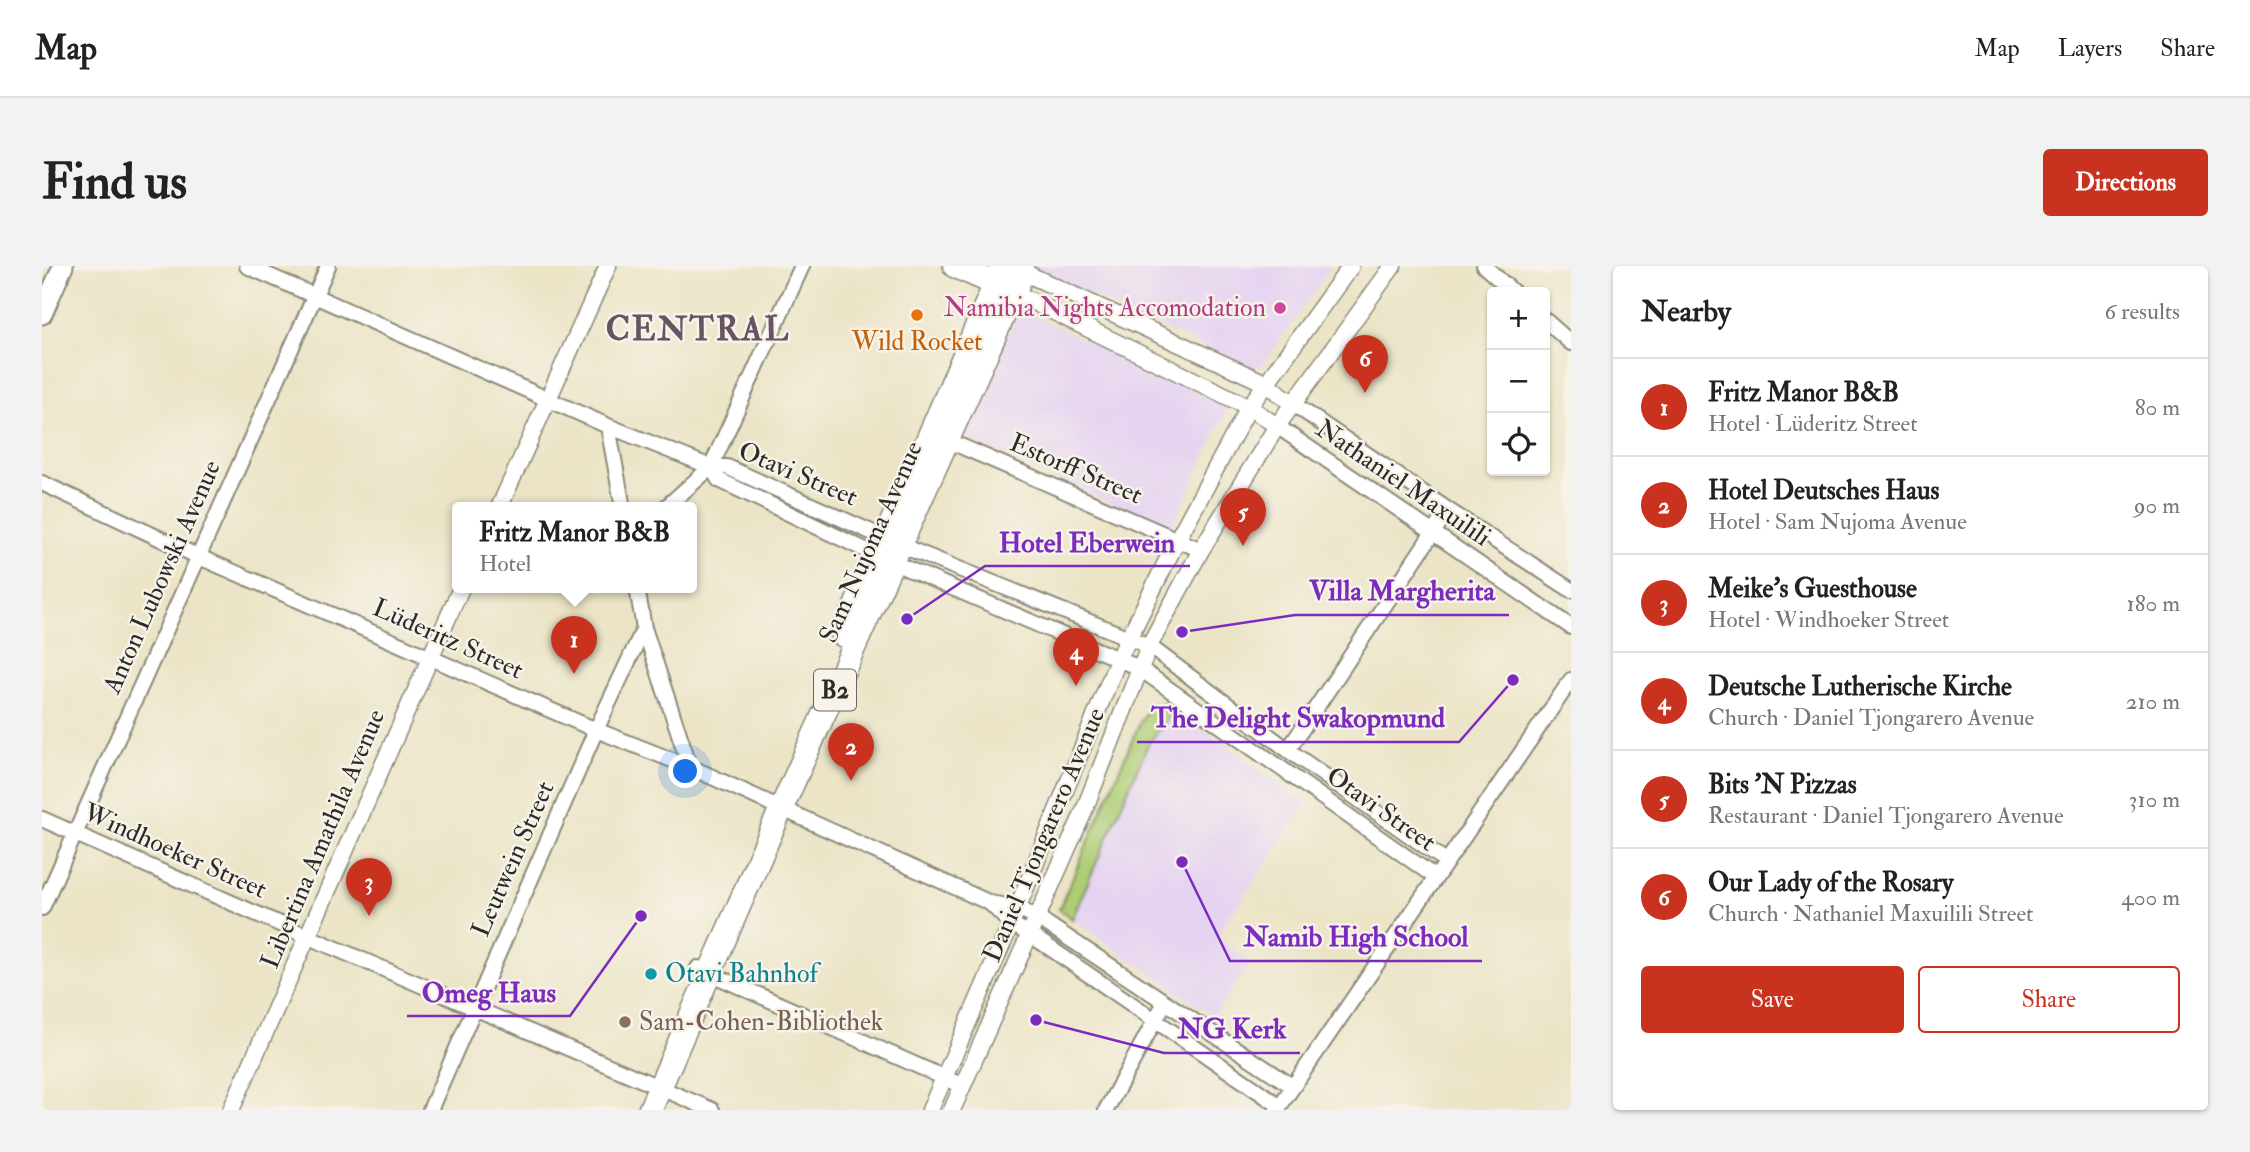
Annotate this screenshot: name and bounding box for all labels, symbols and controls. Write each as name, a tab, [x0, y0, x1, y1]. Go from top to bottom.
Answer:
text: Map	[35, 28, 97, 69]
text: Map	[1975, 33, 2020, 64]
text: Layers	[2058, 33, 2122, 64]
text: Share	[2160, 33, 2215, 64]
button: Directions	[2043, 149, 2208, 216]
text: Find us	[42, 152, 187, 213]
map controls	[1487, 287, 1550, 476]
button: +	[1487, 287, 1550, 350]
place label: Namibia Nights Accomodation	[944, 292, 1266, 324]
text: Nearby	[1641, 293, 1731, 330]
text: 6 results	[2105, 297, 2180, 326]
marker: Namibia Nights Accomodation	[1272, 300, 1288, 316]
marker: Wild Rocket	[909, 307, 925, 323]
district label: CENTRAL	[606, 309, 790, 350]
place label: Wild Rocket	[851, 326, 982, 358]
pin: 6	[1342, 335, 1388, 393]
button: −	[1487, 350, 1550, 413]
text: Fritz Manor B&B	[1708, 377, 1899, 409]
text: 1	[1660, 393, 1668, 422]
text: 80 m	[2135, 393, 2180, 422]
text: Hotel · Lüderitz Street	[1708, 409, 1918, 438]
street label: Nathaniel Maxuilili	[1309, 413, 1497, 553]
button: locate	[1487, 413, 1550, 476]
street label: Estorff Street	[1005, 427, 1147, 511]
street label: Otavi Street	[734, 435, 862, 513]
street label: Sam Nujoma Avenue	[812, 436, 930, 648]
street label: Anton Lubowski Avenue	[96, 455, 228, 699]
text: Hotel Deutsches Haus	[1708, 475, 1939, 507]
pin: 5	[1220, 488, 1266, 546]
text: 2	[1658, 491, 1670, 520]
text: 90 m	[2134, 491, 2180, 520]
popup	[452, 502, 697, 593]
text: Hotel · Sam Nujoma Avenue	[1708, 507, 1967, 536]
text: Fritz Manor B&B	[479, 517, 670, 549]
callout: Hotel Eberwein	[985, 517, 1190, 566]
text: Hotel Eberwein	[999, 526, 1176, 561]
text: Hotel	[479, 549, 532, 578]
callout: Villa Margherita	[1295, 566, 1509, 615]
text: Meike's Guesthouse	[1708, 573, 1917, 605]
text: Villa Margherita	[1308, 574, 1497, 609]
text: 3	[1660, 589, 1668, 618]
text: 180 m	[2127, 589, 2180, 618]
street label: Lüderitz Street	[368, 592, 528, 686]
text: Hotel · Windhoeker Street	[1708, 605, 1949, 634]
pin: 1	[551, 616, 597, 674]
pin: 4	[1053, 628, 1099, 686]
road number: B2	[814, 670, 856, 710]
text: Deutsche Lutherische Kirche	[1708, 671, 2012, 703]
text: 4	[1658, 687, 1670, 716]
text: 210 m	[2126, 687, 2180, 716]
callout: The Delight Swakopmund	[1137, 693, 1459, 742]
text: The Delight Swakopmund	[1150, 701, 1445, 736]
street label: Daniel Tjongarero Avenue	[976, 703, 1112, 967]
text: Church · Daniel Tjongarero Avenue	[1708, 703, 2034, 732]
street label: Libertina Amathila Avenue	[254, 705, 392, 973]
pin: 2	[828, 723, 874, 781]
your location	[668, 754, 702, 788]
street label: Otavi Street	[1320, 760, 1442, 858]
text: Bits 'N Pizzas	[1708, 769, 1857, 801]
street label: Leutwein Street	[464, 776, 562, 942]
text: 5	[1659, 785, 1669, 814]
text: 310 m	[2129, 785, 2180, 814]
street label: Windhoeker Street	[77, 796, 272, 906]
text: Restaurant · Daniel Tjongarero Avenue	[1708, 801, 2064, 830]
pin: 3	[346, 858, 392, 916]
text: Our Lady of the Rosary	[1708, 867, 1953, 899]
text: 6	[1658, 883, 1670, 912]
text: 400 m	[2121, 883, 2180, 912]
text: Church · Nathaniel Maxuilili Street	[1708, 899, 2033, 928]
callout: Namib High School	[1230, 912, 1482, 961]
text: Namib High School	[1243, 920, 1469, 955]
place label: Otavi Bahnhof	[665, 958, 821, 990]
marker: Otavi Bahnhof	[643, 966, 659, 982]
button: Save	[1641, 966, 1904, 1033]
button: Share	[1918, 966, 2180, 1033]
callout: Omeg Haus	[407, 967, 570, 1016]
text: Omeg Haus	[422, 976, 557, 1011]
callout: NG Kerk	[1164, 1004, 1300, 1053]
place label: Sam-Cohen-Bibliothek	[639, 1006, 884, 1038]
text: NG Kerk	[1177, 1012, 1287, 1047]
marker: Sam-Cohen-Bibliothek	[617, 1014, 633, 1030]

